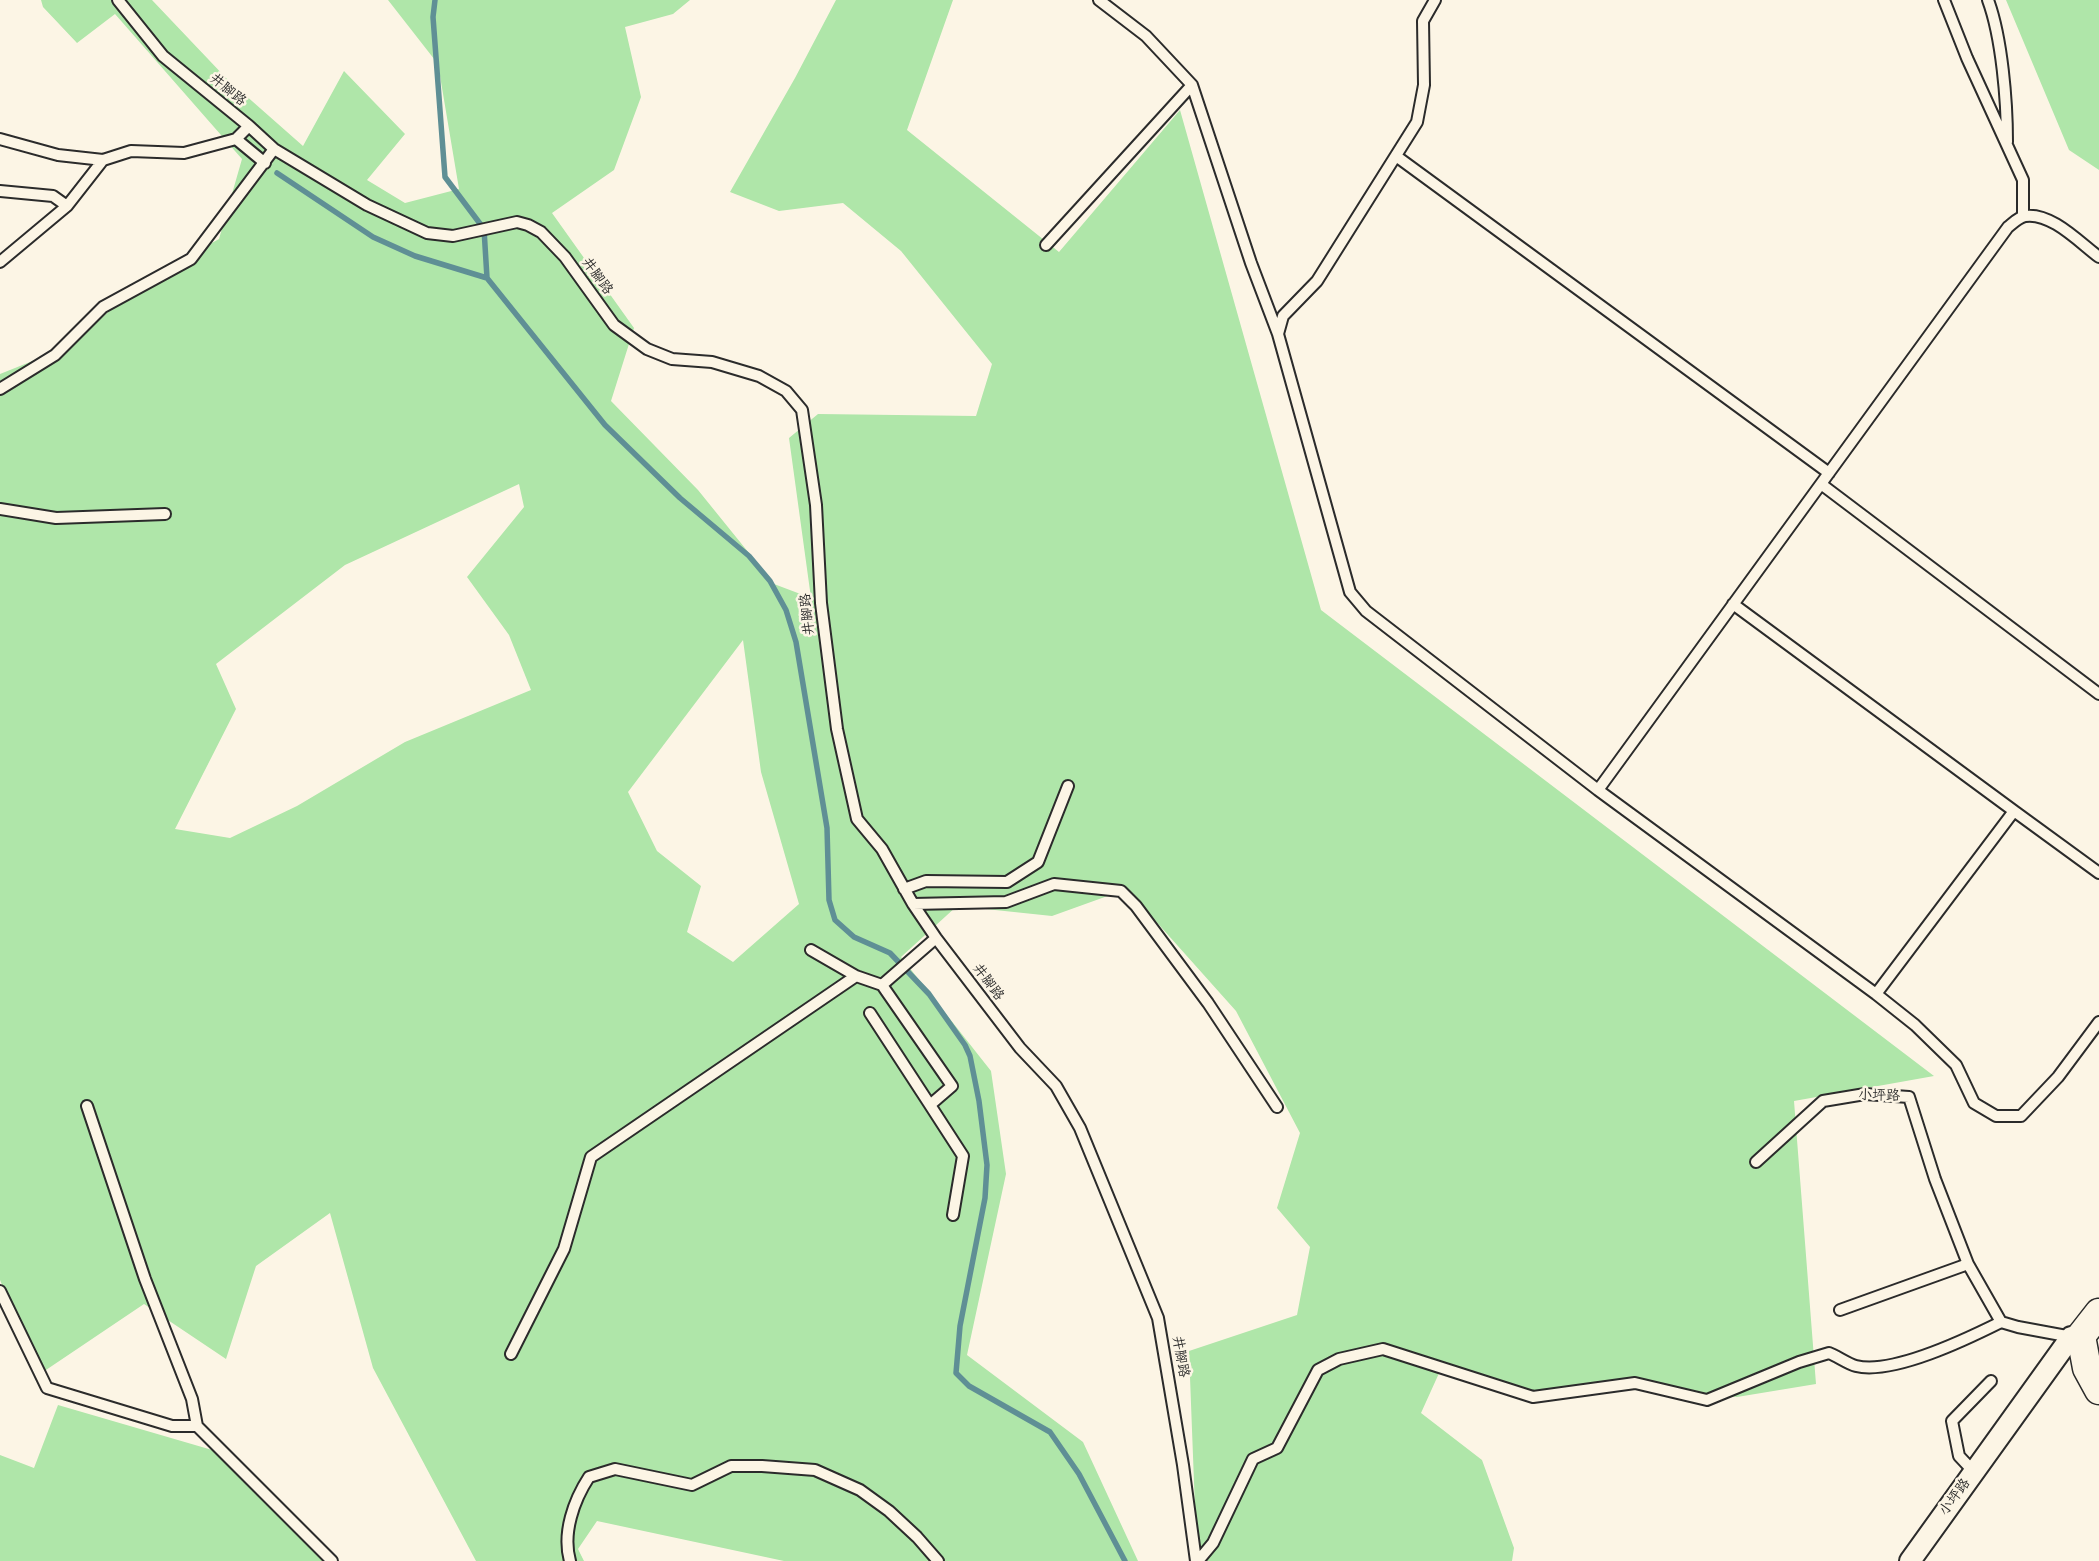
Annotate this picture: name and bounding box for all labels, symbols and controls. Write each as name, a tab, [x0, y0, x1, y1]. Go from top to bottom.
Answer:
street label: 井腳路	[205, 71, 249, 111]
street label: 井腳路	[577, 255, 615, 299]
street label: 井腳路	[798, 592, 820, 636]
street label: 井腳路	[968, 961, 1006, 1005]
street label: 小坪路	[1858, 1088, 1900, 1106]
street label: 井腳路	[1167, 1335, 1191, 1379]
street label: 小坪路	[1937, 1476, 1975, 1520]

